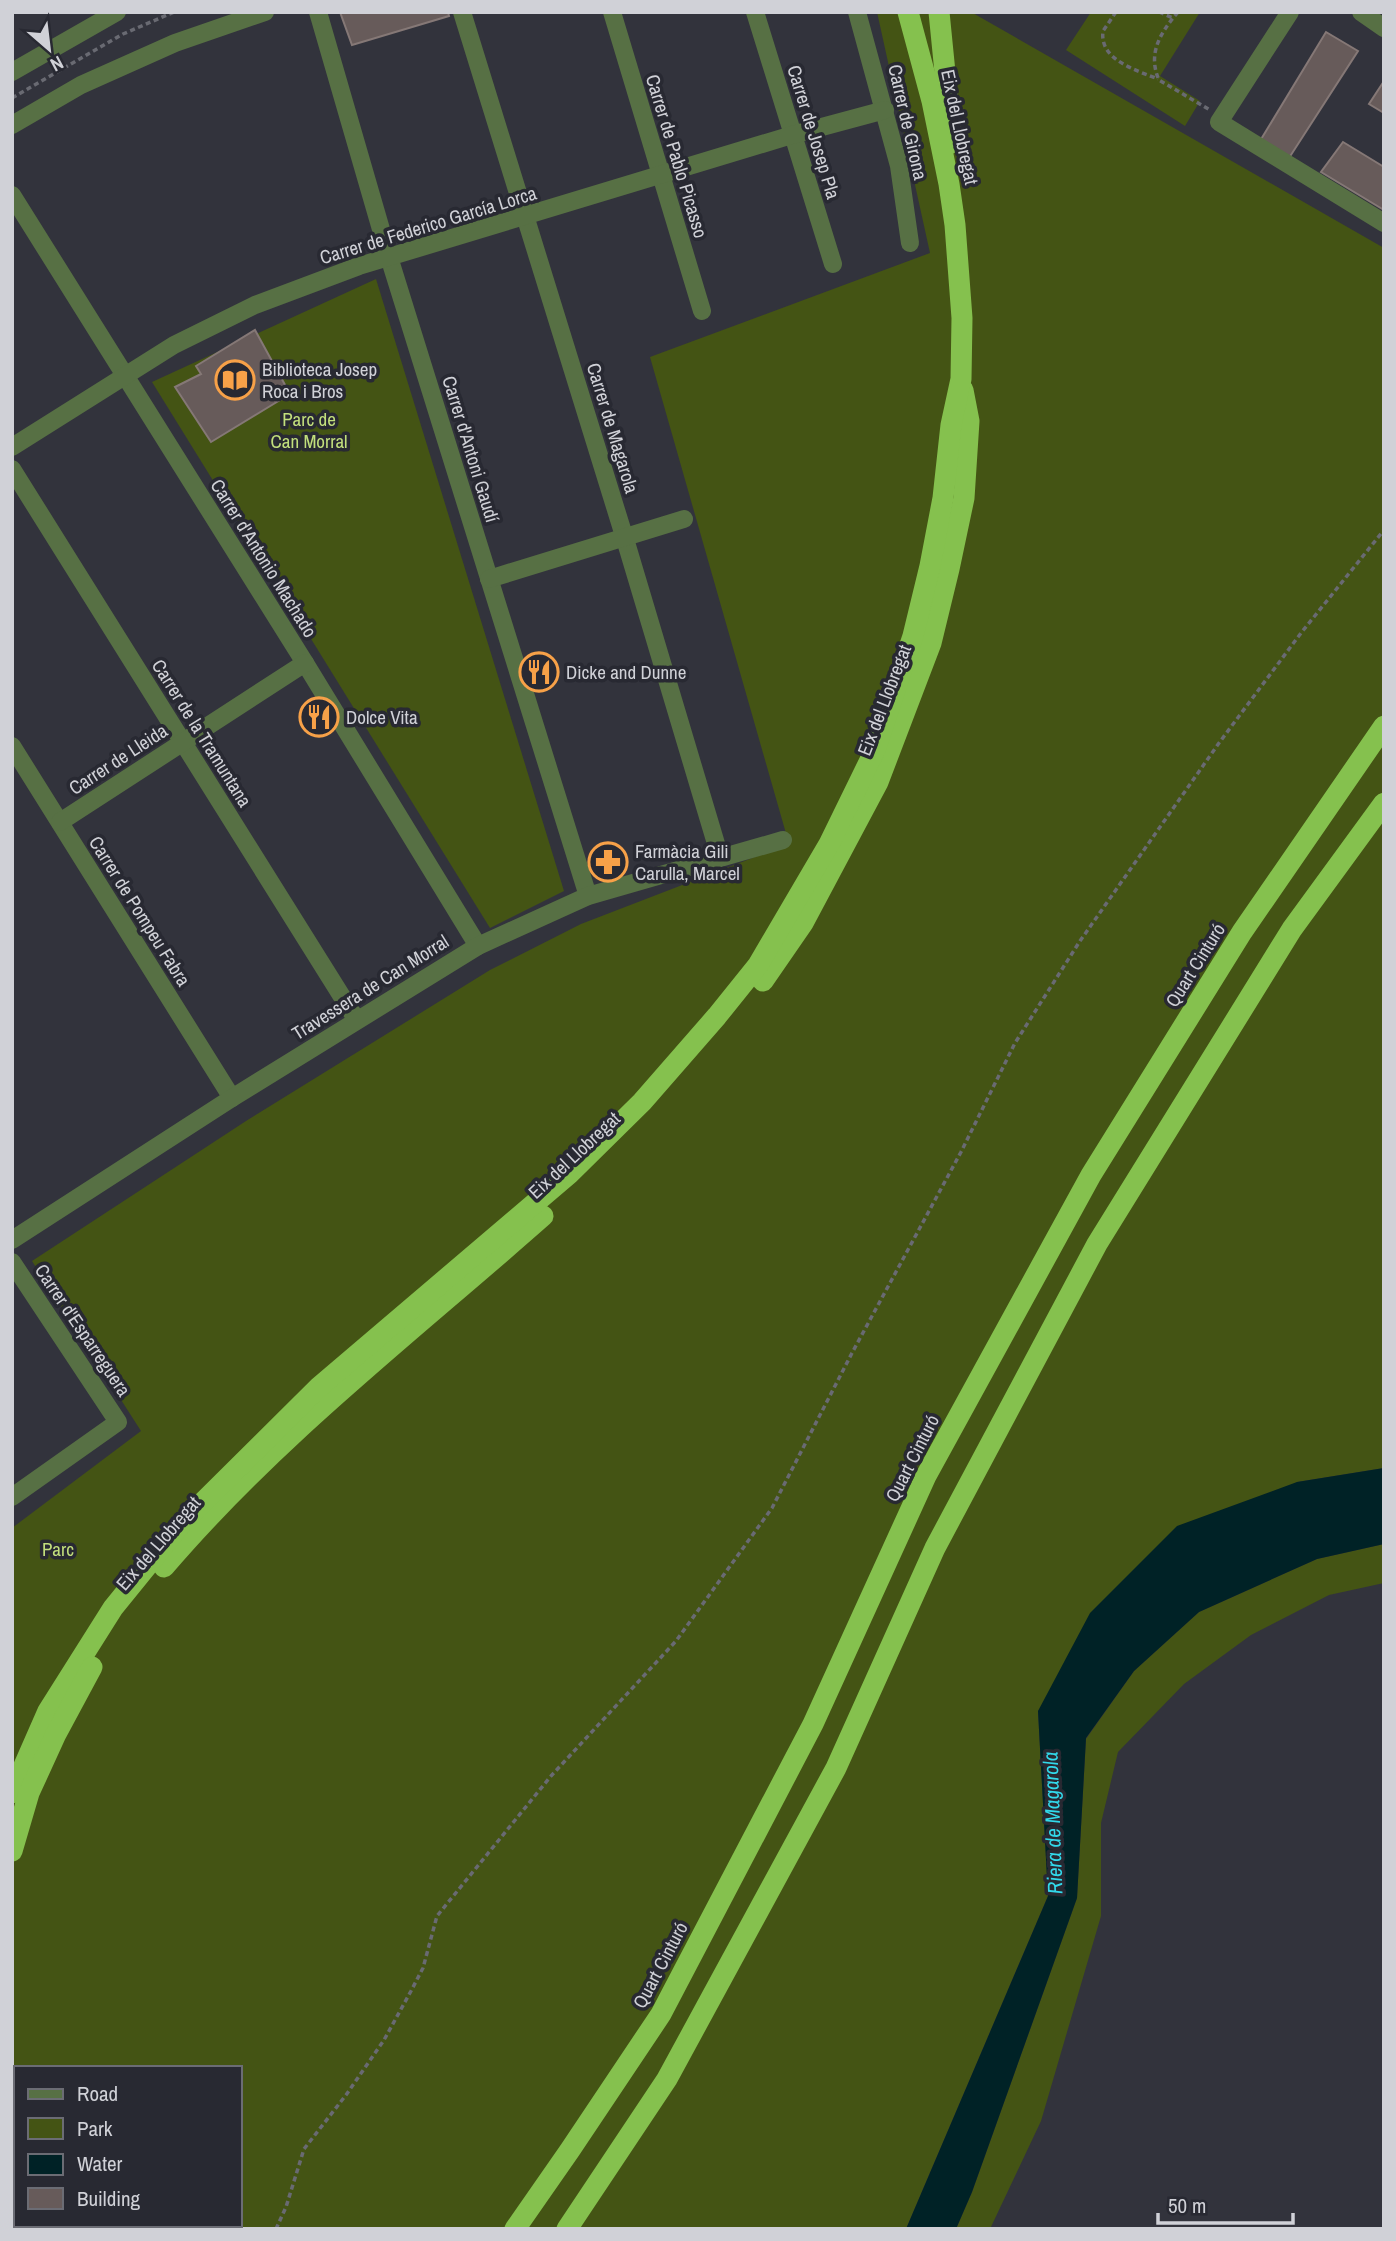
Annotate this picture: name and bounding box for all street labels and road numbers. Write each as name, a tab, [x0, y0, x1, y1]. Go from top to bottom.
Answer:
street label: Carrer de Josep Pla	[781, 62, 847, 202]
street label: Carrer de Girona	[882, 62, 934, 183]
street label: Eix del Llobregat	[935, 67, 985, 188]
street label: Carrer de Pablo Picasso	[640, 71, 714, 241]
street label: Carrer de Federico García Lorca	[316, 180, 540, 270]
street label: Carrer de Magarola	[581, 360, 645, 497]
street label: Carrer d'Antoni Gaudí	[436, 373, 506, 526]
street label: Carrer d'Antonio Machado	[205, 474, 323, 642]
street label: Eix del Llobregat	[851, 640, 917, 759]
street label: Carrer de la Tramuntana	[146, 654, 258, 812]
street label: Carrer de Lleida	[64, 717, 173, 801]
street label: Carrer de Pompeu Fabra	[83, 831, 197, 991]
street label: Quart Cinturó	[1159, 918, 1231, 1012]
street label: Travessera de Can Morral	[287, 928, 453, 1046]
street label: Eix del Llobregat	[522, 1105, 626, 1204]
street label: Carrer d'Esparreguera	[29, 1259, 137, 1402]
street label: Quart Cinturó	[879, 1410, 945, 1506]
street label: Eix del Llobregat	[110, 1490, 207, 1596]
street label: Quart Cinturó	[626, 1917, 694, 2013]

